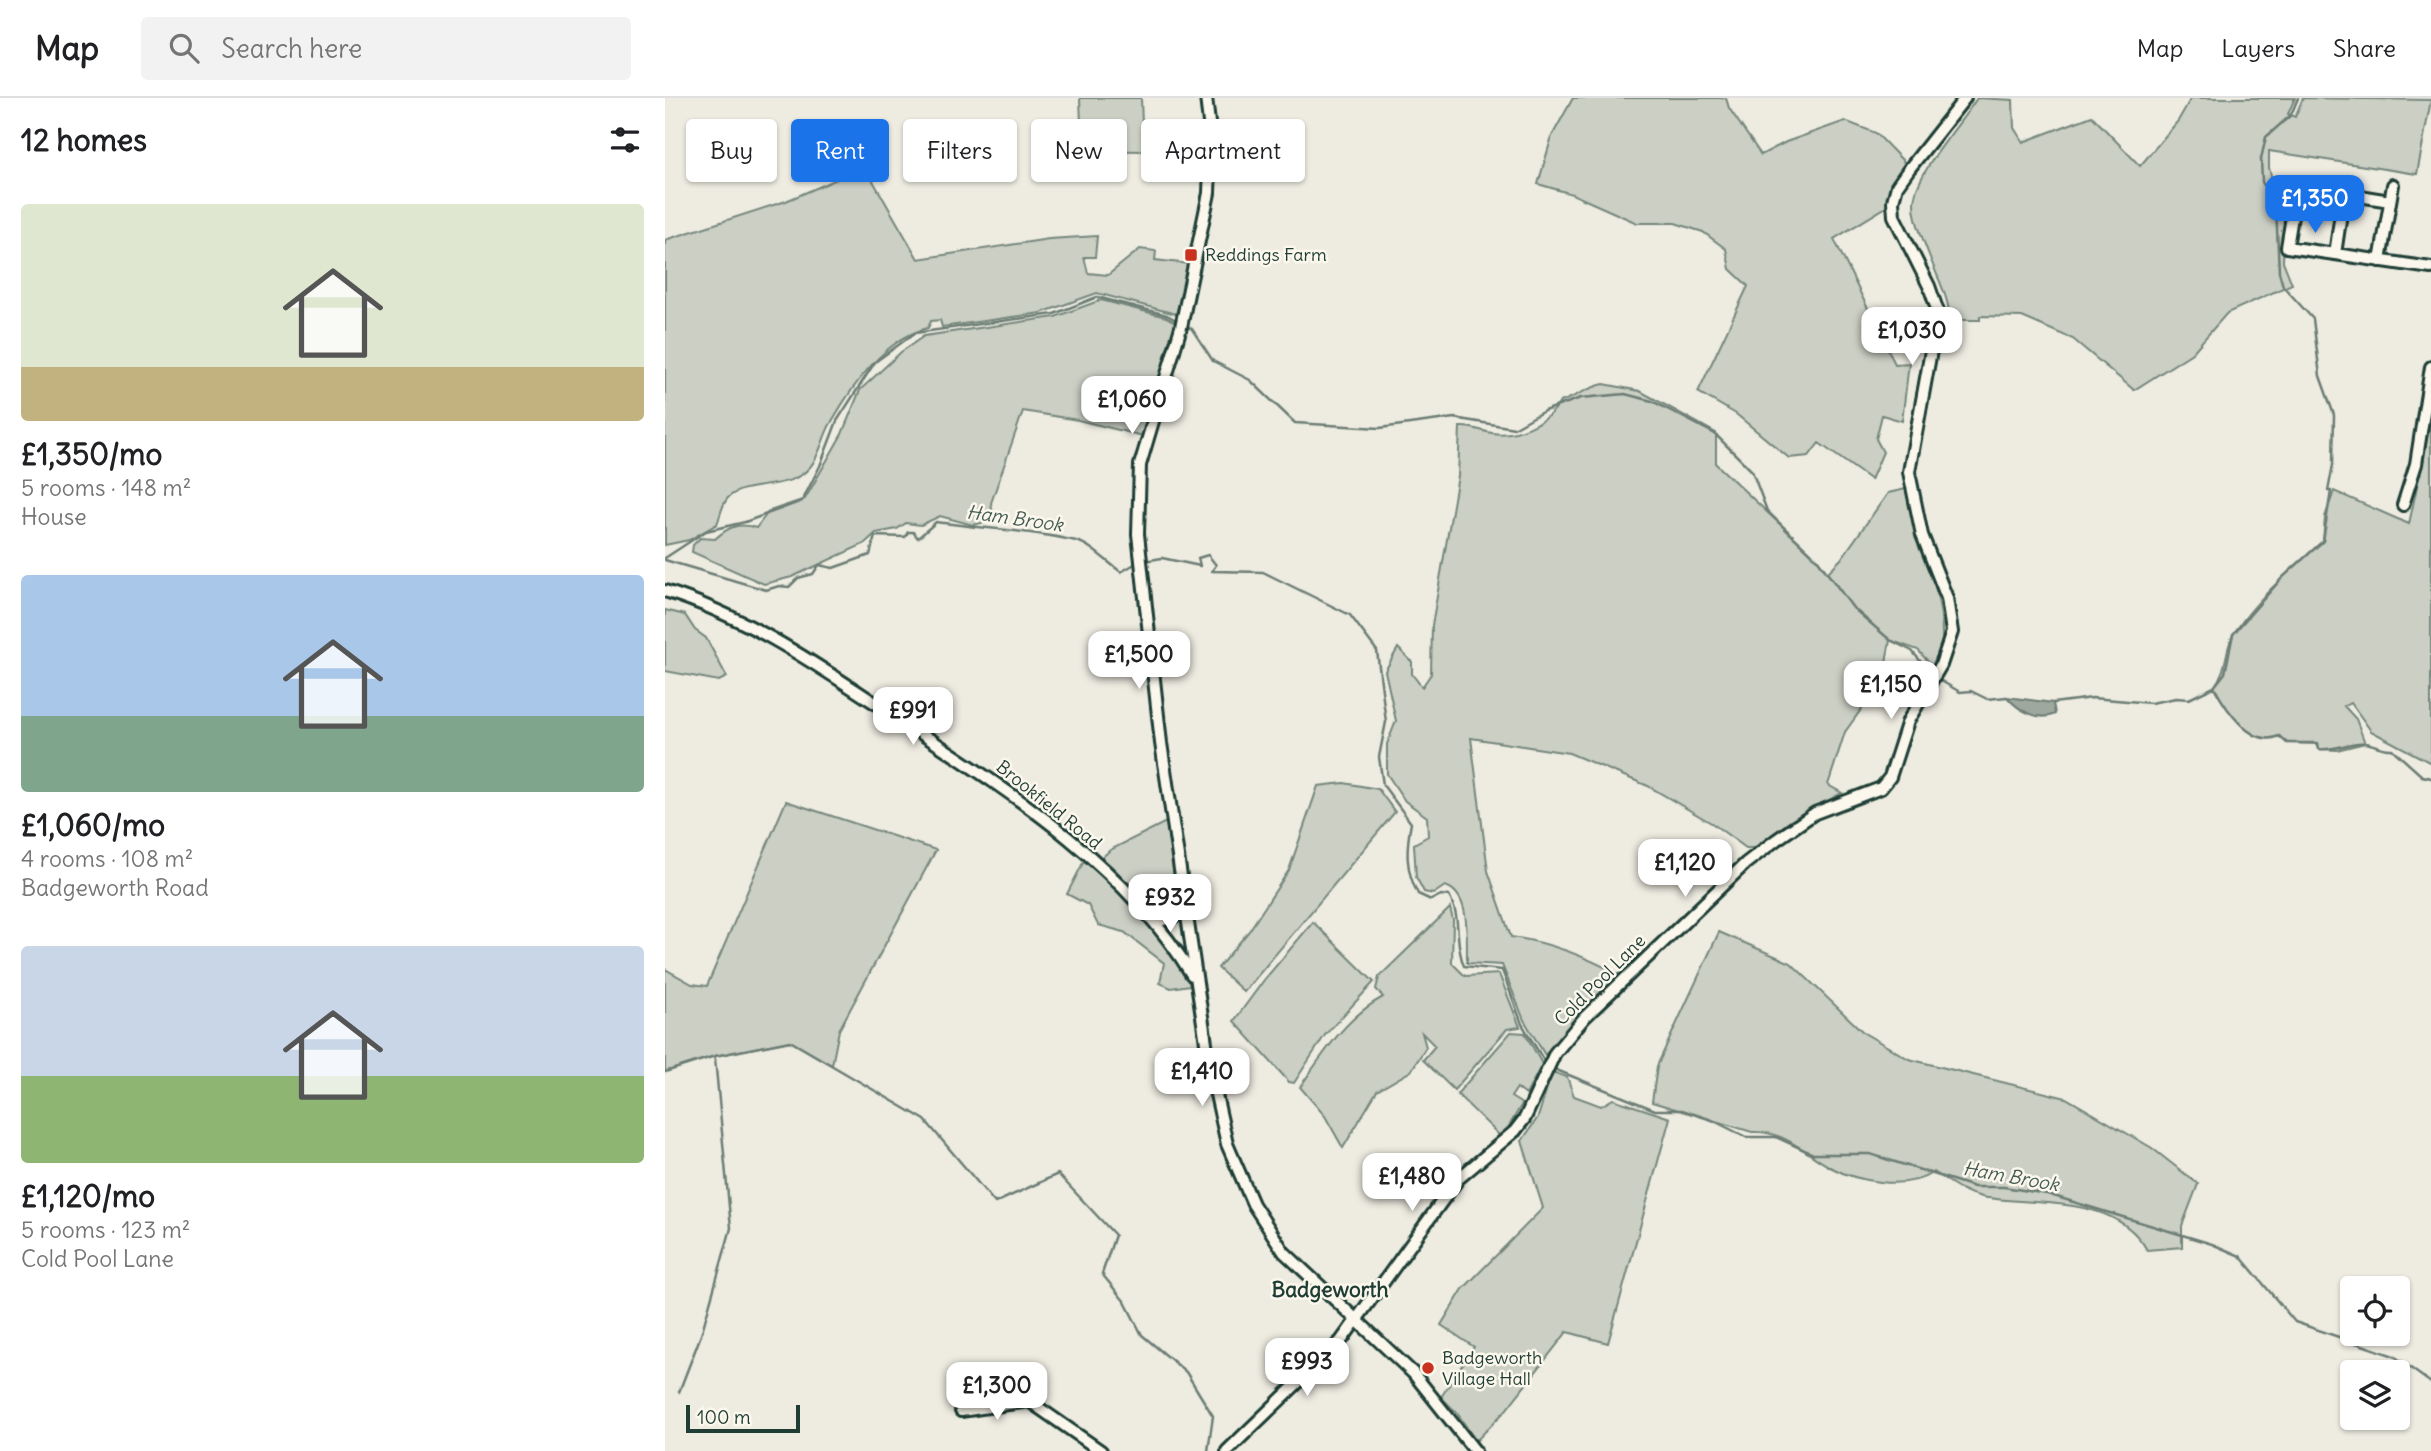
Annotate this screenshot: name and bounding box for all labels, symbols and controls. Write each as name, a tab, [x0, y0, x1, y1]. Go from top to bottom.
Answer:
search box	[141, 17, 631, 80]
text: Map	[35, 27, 99, 69]
icon: search	[165, 29, 203, 67]
text: Search here	[221, 32, 362, 65]
text: Map	[2137, 33, 2183, 63]
text: Layers	[2221, 33, 2295, 63]
text: Share	[2333, 33, 2396, 63]
chip: Buy	[686, 119, 777, 182]
chip: Rent	[791, 119, 889, 182]
chip: Filters	[903, 119, 1017, 182]
chip: New	[1031, 119, 1127, 182]
chip: Apartment	[1141, 119, 1305, 182]
text: 12 homes	[21, 121, 147, 159]
icon: filters	[606, 121, 644, 159]
pin: £1,350	[2258, 176, 2372, 235]
text: £1,350	[2281, 183, 2349, 212]
place label: Reddings Farm	[1205, 243, 1327, 266]
marker: Reddings Farm	[1183, 247, 1199, 263]
icon: home	[270, 250, 396, 376]
pin: £1,030	[1855, 308, 1969, 367]
text: £1,030	[1877, 315, 1947, 344]
pin: £1,060	[1075, 376, 1189, 436]
text: £1,060	[1097, 384, 1167, 413]
text: £1,350/mo	[21, 435, 162, 473]
text: 5 rooms · 148 m²	[21, 473, 191, 502]
water label: Ham Brook	[965, 499, 1066, 537]
text: House	[21, 502, 87, 531]
icon: home	[270, 621, 396, 747]
pin: £1,500	[1082, 632, 1196, 691]
text: £1,500	[1104, 639, 1174, 668]
pin: £1,150	[1834, 662, 1948, 721]
text: £1,150	[1860, 669, 1922, 698]
pin: £991	[872, 688, 954, 747]
text: £991	[889, 695, 937, 724]
street label: Brookfield Road	[992, 755, 1107, 854]
text: £1,060/mo	[21, 806, 165, 844]
pin: £1,120	[1628, 840, 1742, 899]
text: 4 rooms · 108 m²	[21, 844, 193, 873]
text: £1,120	[1654, 847, 1716, 876]
text: Badgeworth Road	[21, 873, 209, 902]
pin: £932	[1129, 874, 1211, 934]
text: £932	[1144, 882, 1196, 911]
street label: Cold Pool Lane	[1549, 929, 1650, 1030]
icon: home	[270, 992, 396, 1118]
pin: £1,410	[1145, 1048, 1259, 1108]
text: £1,410	[1171, 1056, 1233, 1085]
pin: £1,480	[1355, 1154, 1469, 1213]
water label: Ham Brook	[1961, 1156, 2062, 1196]
text: £1,480	[1378, 1161, 1446, 1190]
text: £1,120/mo	[21, 1177, 155, 1215]
text: 5 rooms · 123 m²	[21, 1215, 190, 1244]
text: Cold Pool Lane	[21, 1244, 174, 1273]
district label: Badgeworth	[1271, 1276, 1389, 1303]
map controls	[2340, 1276, 2410, 1430]
button: locate	[2340, 1276, 2410, 1346]
pin: £993	[1266, 1338, 1348, 1398]
text: £993	[1281, 1346, 1333, 1375]
place label: Badgeworth Village Hall	[1442, 1346, 1542, 1390]
marker: Badgeworth Village Hall	[1420, 1360, 1436, 1376]
button: layers	[2340, 1360, 2410, 1430]
pin: £1,300	[940, 1362, 1054, 1422]
text: £1,300	[962, 1370, 1032, 1399]
scale bar	[686, 1402, 800, 1434]
text: 100 m	[697, 1405, 751, 1429]

